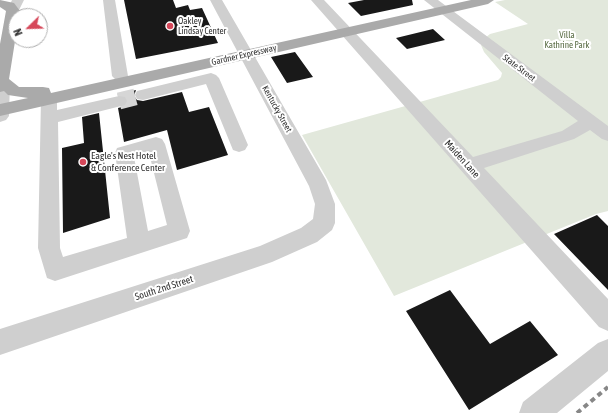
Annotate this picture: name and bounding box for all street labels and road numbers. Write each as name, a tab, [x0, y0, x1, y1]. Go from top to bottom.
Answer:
street label: Gardner Expressway	[211, 42, 277, 68]
street label: State Street	[501, 52, 537, 84]
street label: Kentucky Street	[260, 84, 294, 134]
street label: Maiden Lane	[442, 137, 482, 181]
street label: South 2nd Street	[133, 273, 195, 303]

